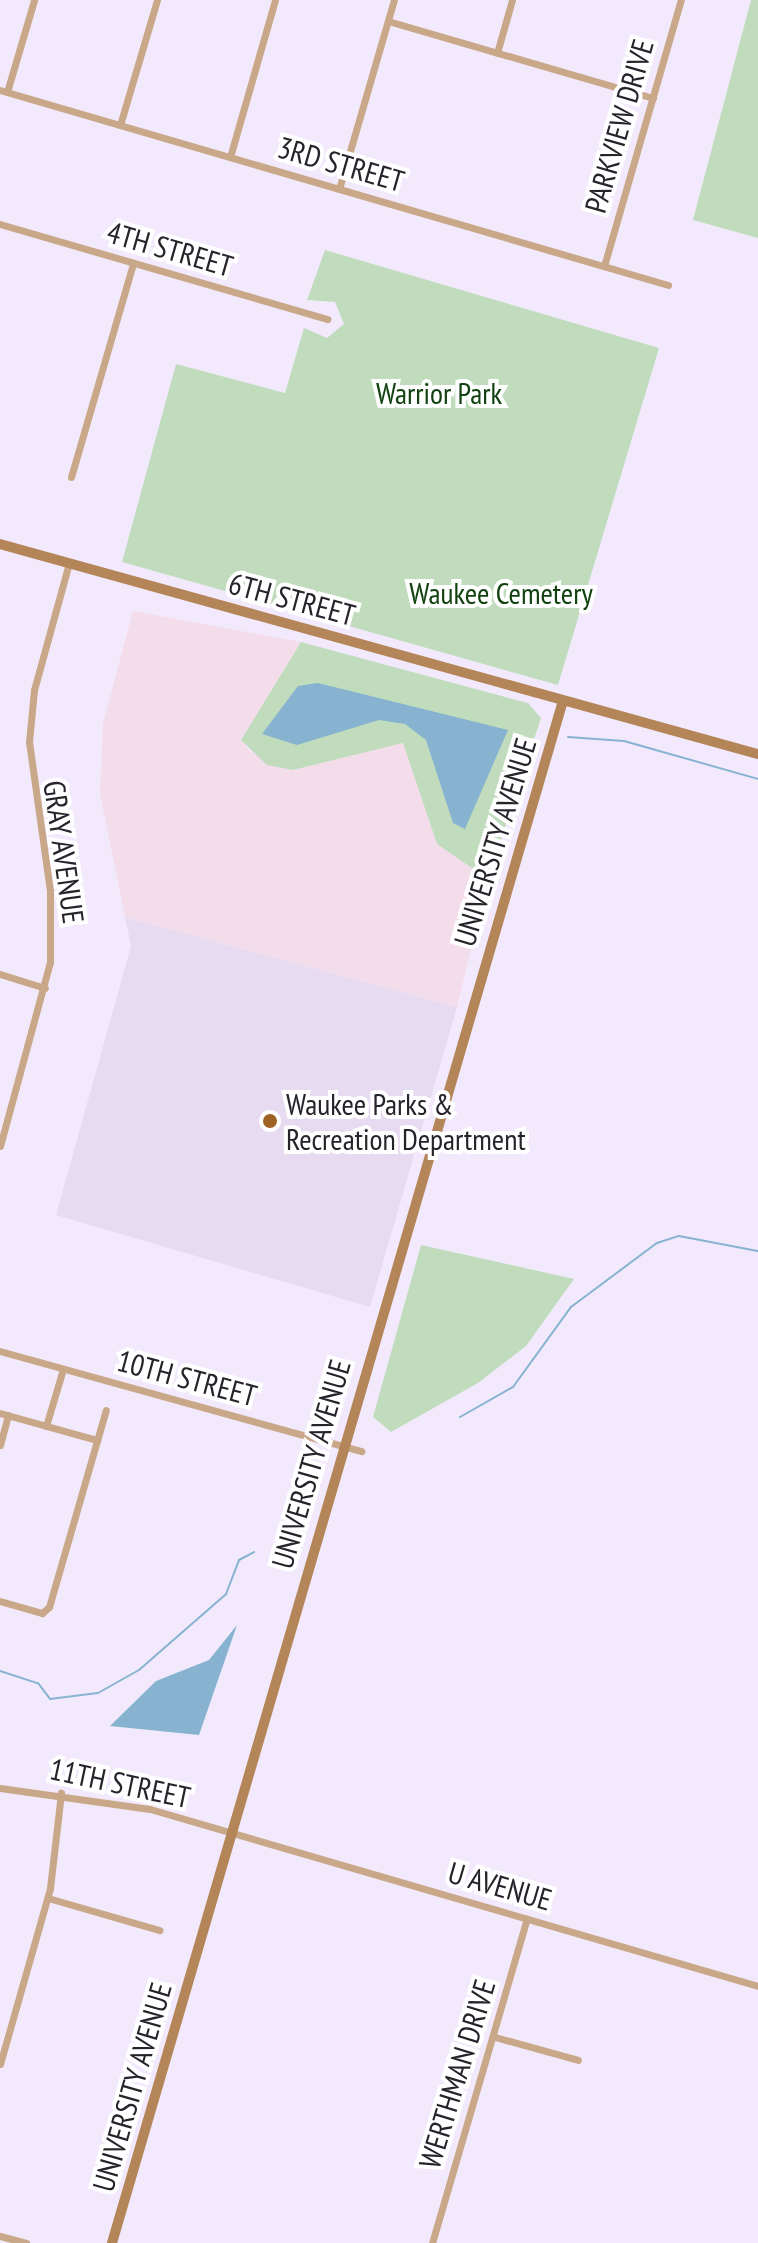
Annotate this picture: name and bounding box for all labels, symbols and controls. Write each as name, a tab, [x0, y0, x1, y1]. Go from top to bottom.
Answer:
street label: PARKVIEW DRIVE	[577, 35, 661, 217]
street label: 3RD STREET	[274, 129, 408, 199]
street label: 4TH STREET	[103, 214, 237, 284]
park label: Warrior Park	[376, 375, 502, 411]
street label: 6TH STREET	[225, 565, 359, 633]
park label: Waukee Cemetery	[409, 575, 593, 611]
street label: UNIVERSITY AVENUE	[446, 733, 544, 951]
street label: GRAY AVENUE	[36, 778, 92, 926]
place label: Waukee Parks & Recreation Department	[286, 1086, 526, 1156]
marker: Waukee Parks & Recreation Department	[261, 1112, 279, 1130]
street label: 10TH STREET	[113, 1342, 261, 1414]
street label: UNIVERSITY AVENUE	[264, 1355, 358, 1573]
street label: 11TH STREET	[46, 1751, 194, 1815]
street label: U AVENUE	[444, 1854, 556, 1918]
street label: WERTHMAN DRIVE	[411, 1975, 503, 2173]
street label: UNIVERSITY AVENUE	[85, 1978, 179, 2196]

